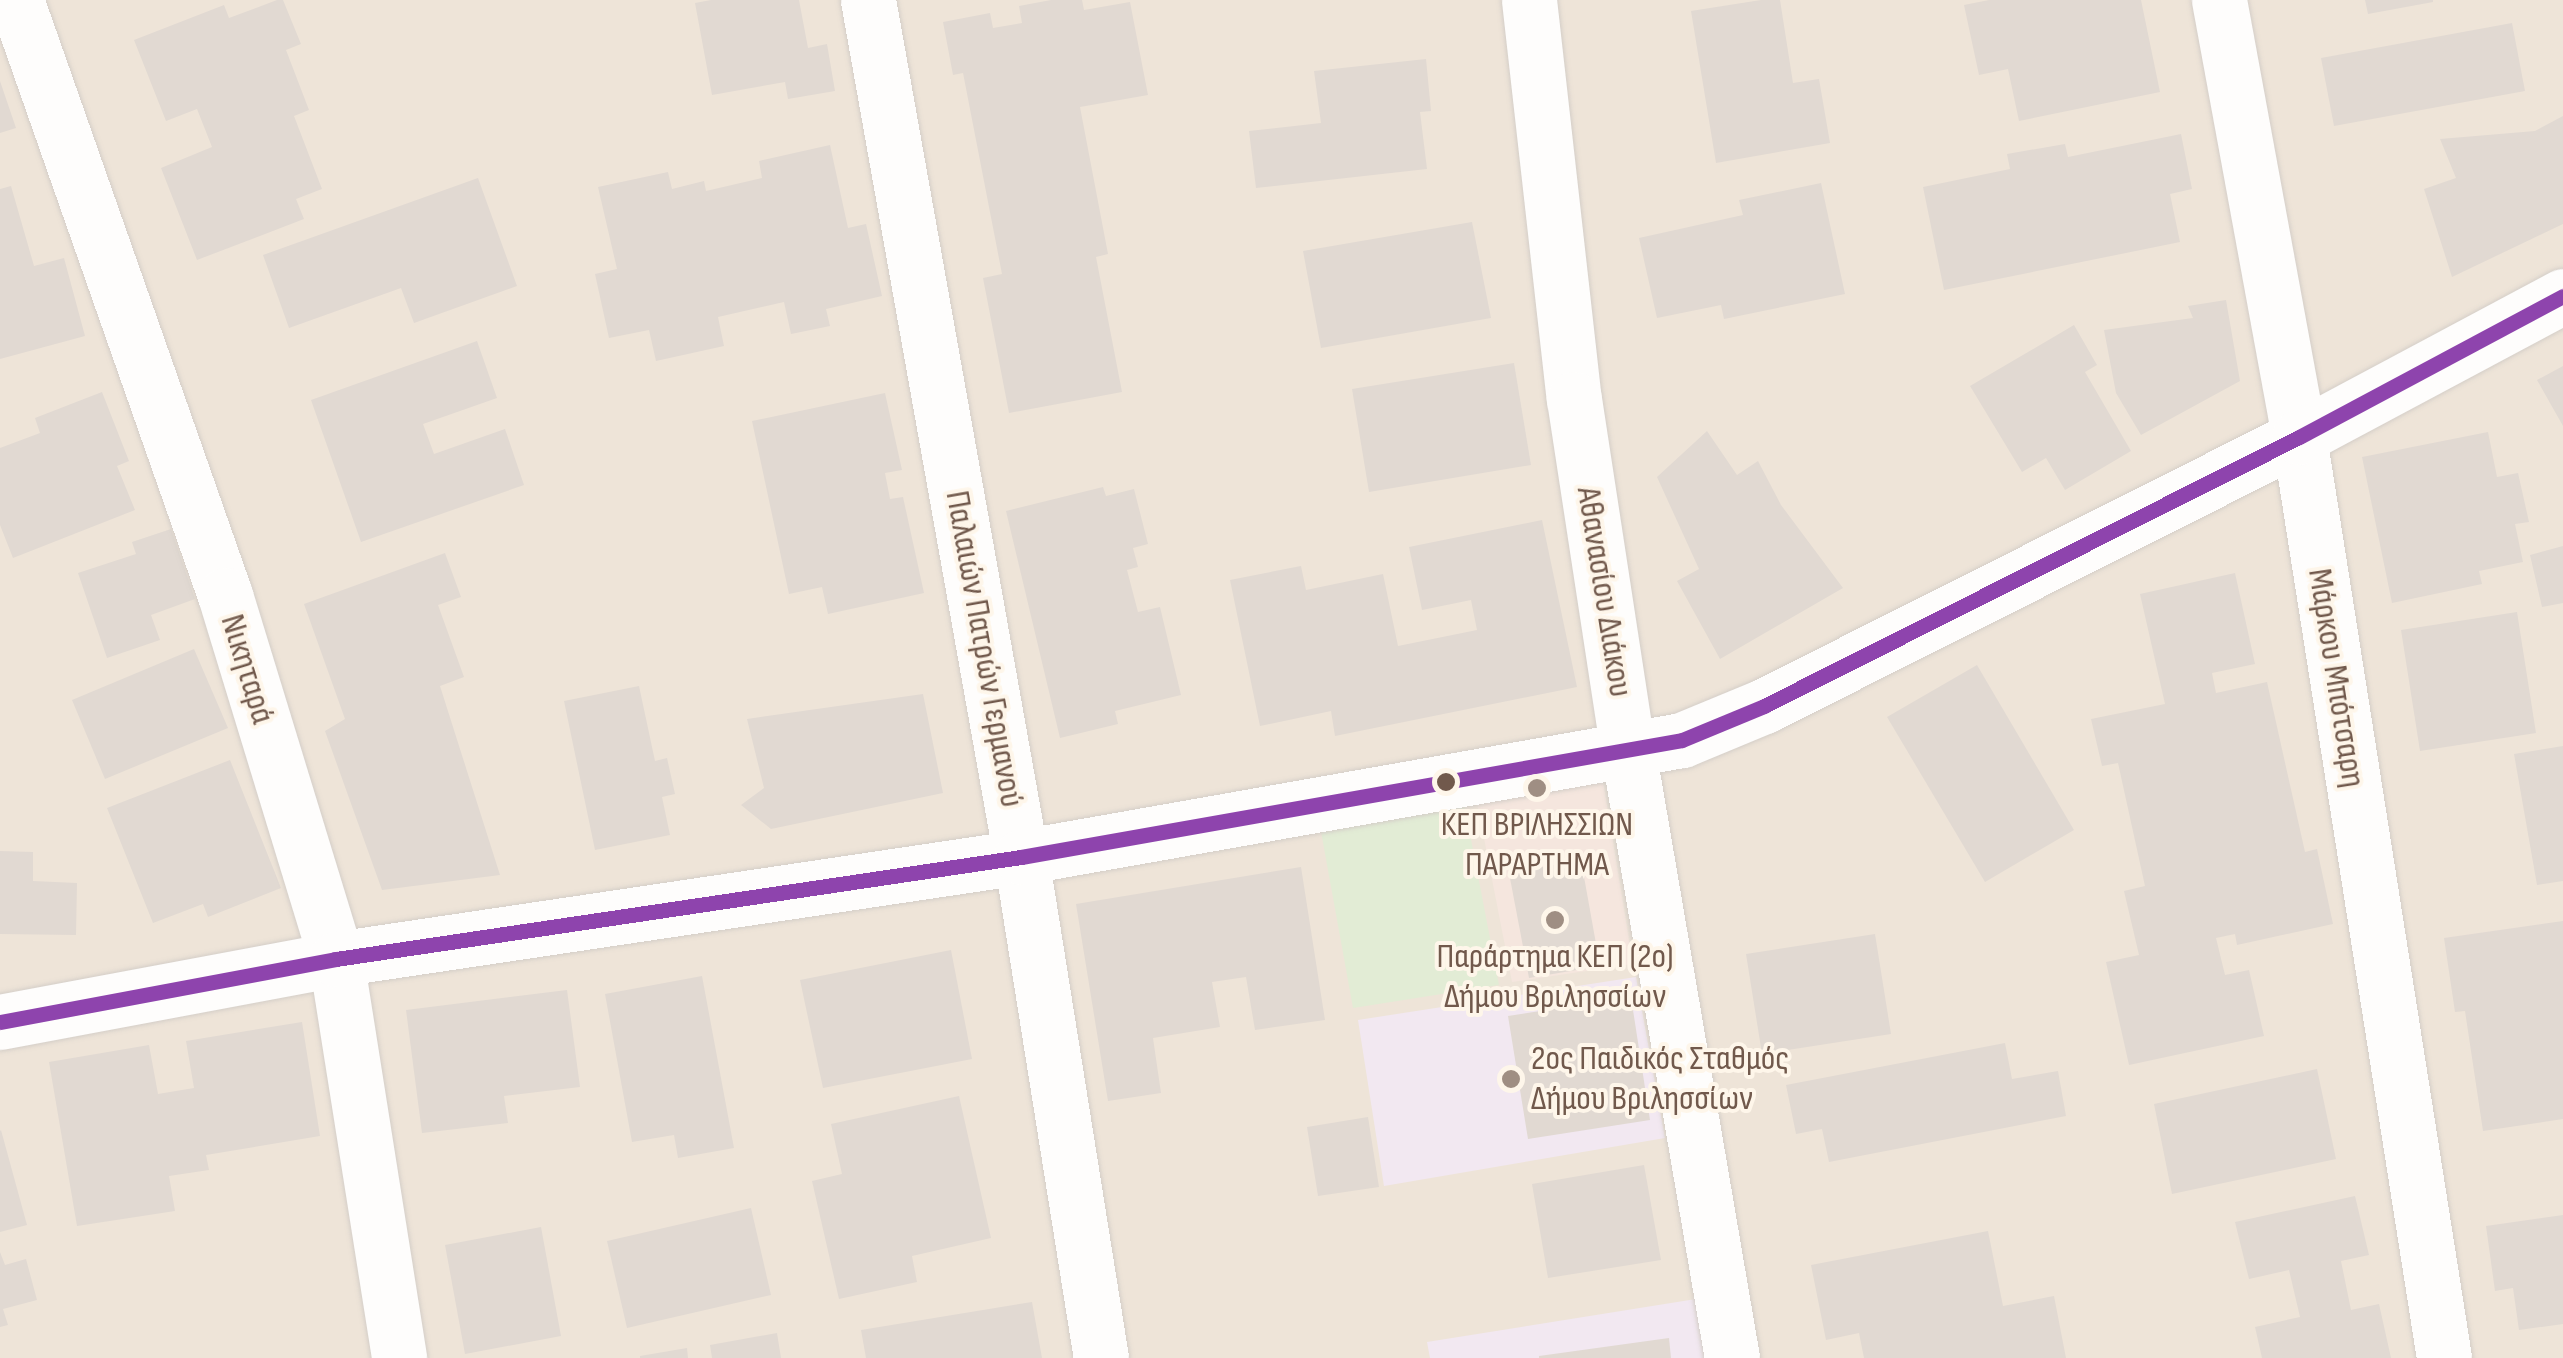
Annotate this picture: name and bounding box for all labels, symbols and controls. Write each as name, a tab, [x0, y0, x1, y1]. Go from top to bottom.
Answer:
street label: Αθανασίου Διάκου	[1567, 484, 1641, 700]
street label: Παλαιών Πατρών Γερμανού	[935, 487, 1033, 811]
street label: Μάρκου Μπότσαρη	[2298, 566, 2374, 790]
street label: Νικηταρά	[211, 609, 283, 729]
unlabelled marker	[1436, 772, 1456, 792]
marker: ΚΕΠ ΒΡΙΛΗΣΣΙΩΝ ΠΑΡΑΡΤΗΜΑ	[1526, 777, 1548, 799]
place label: ΚΕΠ ΒΡΙΛΗΣΣΙΩΝ ΠΑΡΑΡΤΗΜΑ	[1441, 804, 1633, 886]
marker: Παράρτημα ΚΕΠ (2o) Δήμου Βριλησσίων	[1544, 909, 1566, 931]
place label: Παράρτημα ΚΕΠ (2o) Δήμου Βριλησσίων	[1436, 936, 1674, 1018]
place label: 2ος Παιδικός Σταθμός Δήμου Βριλησσίων	[1531, 1038, 1789, 1120]
marker: 2ος Παιδικός Σταθμός Δήμου Βριλησσίων	[1500, 1068, 1522, 1090]

